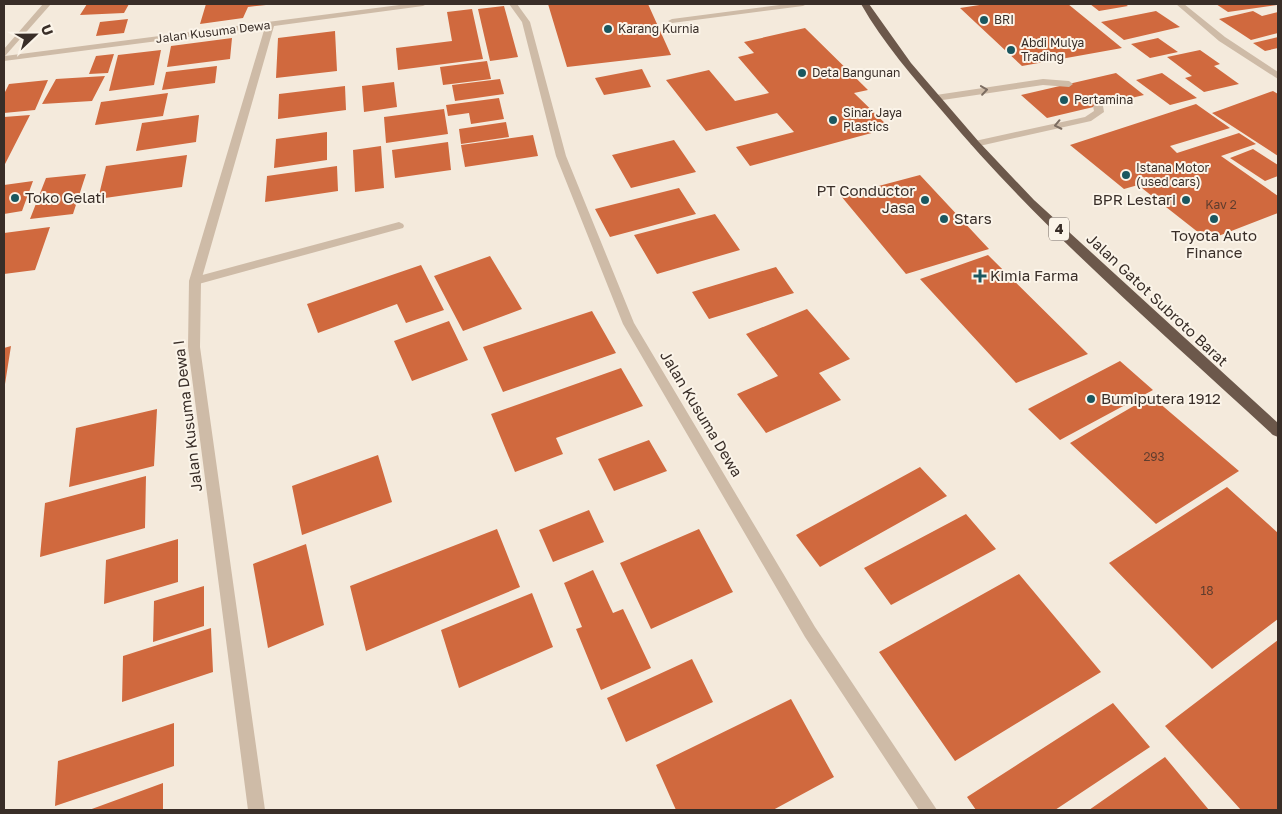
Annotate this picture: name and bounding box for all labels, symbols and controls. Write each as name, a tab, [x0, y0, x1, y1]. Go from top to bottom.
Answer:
north arrow	[10, 10, 60, 60]
place label: BRI	[994, 12, 1014, 27]
marker: BRI	[978, 14, 990, 26]
street label: Jalan Kusuma Dewa	[155, 17, 271, 46]
place label: Karang Kurnia	[618, 21, 699, 36]
text: U	[38, 22, 57, 38]
marker: Karang Kurnia	[602, 23, 614, 35]
place label: Abdi Mulya Trading	[1021, 35, 1084, 64]
marker: Abdi Mulya Trading	[1005, 44, 1017, 56]
place label: Deta Bangunan	[812, 65, 900, 80]
marker: Deta Bangunan	[796, 67, 808, 79]
one-way arrow	[980, 86, 988, 96]
place label: Pertamina	[1074, 92, 1133, 107]
marker: Pertamina	[1058, 94, 1070, 106]
place label: Sinar Jaya Plastics	[843, 105, 902, 134]
marker: Sinar Jaya Plastics	[827, 114, 839, 126]
one-way arrow	[1054, 119, 1063, 130]
place label: Istana Motor (used cars)	[1136, 160, 1209, 189]
marker: Istana Motor (used cars)	[1120, 169, 1132, 181]
place label: PT Conductor Jasa	[817, 181, 915, 216]
place label: Toko Gelati	[25, 188, 105, 206]
place label: BPR Lestari	[1093, 190, 1176, 208]
marker: Toko Gelati	[9, 192, 21, 204]
marker: PT Conductor Jasa	[919, 194, 931, 206]
marker: BPR Lestari	[1180, 194, 1192, 206]
house number: Kav 2	[1205, 197, 1237, 212]
place label: Stars	[954, 209, 992, 227]
marker: Stars	[938, 213, 950, 225]
marker: Toyota Auto Finance	[1208, 213, 1220, 225]
road number: 4	[1049, 218, 1069, 240]
place label: Toyota Auto Finance	[1171, 226, 1257, 261]
street label: Jalan Gatot Subroto Barat	[1083, 229, 1232, 369]
place label: Kimia Farma	[990, 266, 1079, 284]
marker: Kimia Farma	[974, 270, 986, 282]
street label: Jalan Kusuma Dewa I	[169, 339, 205, 493]
street label: Jalan Kusuma Dewa	[657, 347, 747, 480]
place label: Bumiputera 1912	[1101, 389, 1221, 407]
marker: Bumiputera 1912	[1085, 393, 1097, 405]
house number: 293	[1143, 449, 1165, 464]
house number: 18	[1200, 583, 1214, 598]

